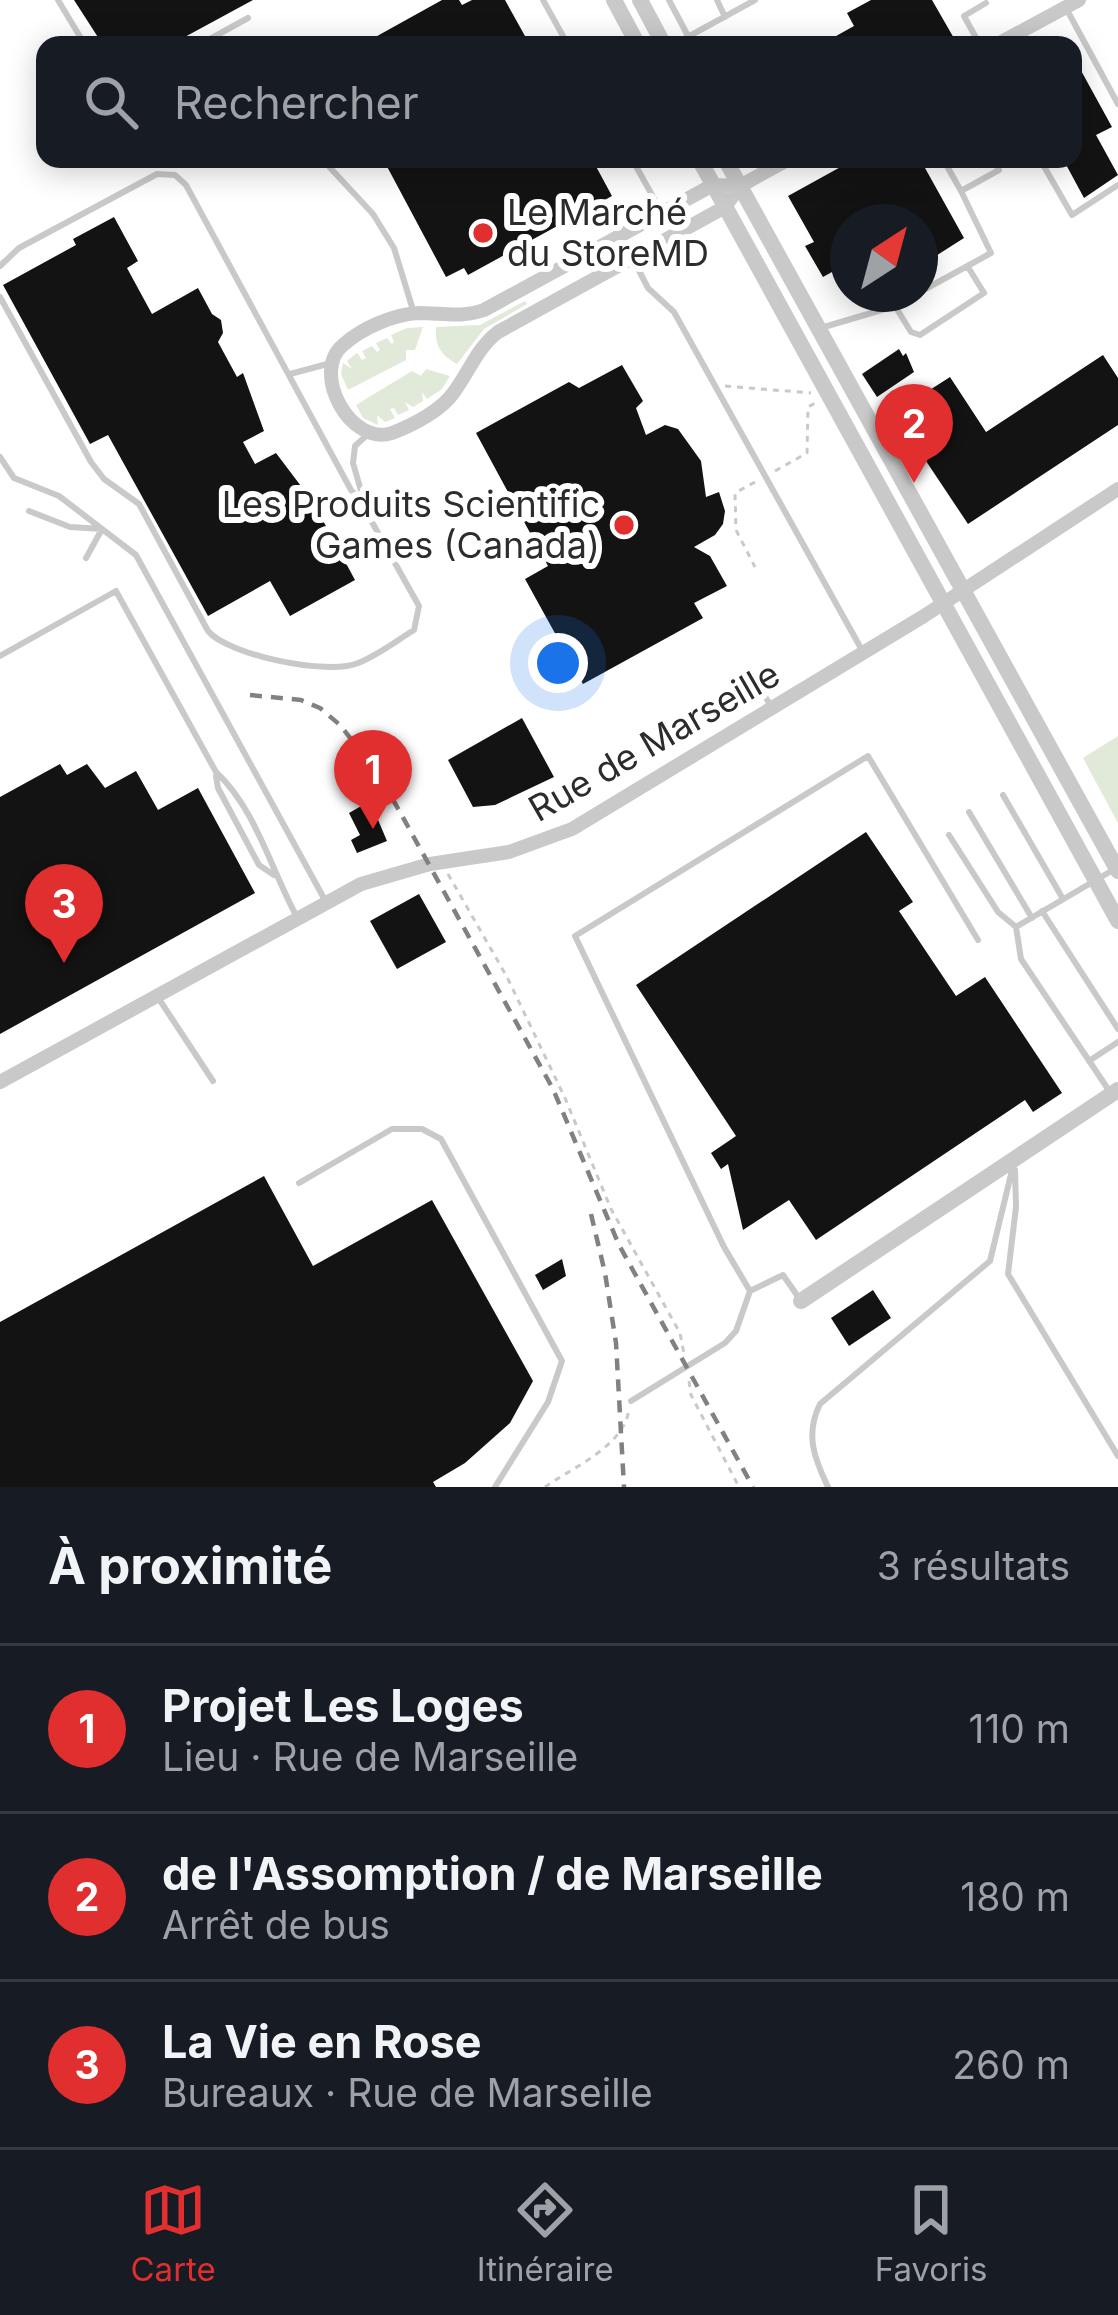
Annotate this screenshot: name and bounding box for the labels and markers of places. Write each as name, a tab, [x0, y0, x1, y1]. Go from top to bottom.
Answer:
place label: Le Marché du StoreMD	[507, 190, 709, 275]
marker: Le Marché du StoreMD	[470, 220, 496, 246]
pin: 2	[875, 384, 953, 483]
place label: Les Produits Scientific Games (Canada)	[222, 482, 600, 567]
marker: Les Produits Scientific Games (Canada)	[611, 512, 637, 538]
pin: 1	[334, 730, 412, 829]
pin: 3	[25, 864, 103, 963]

